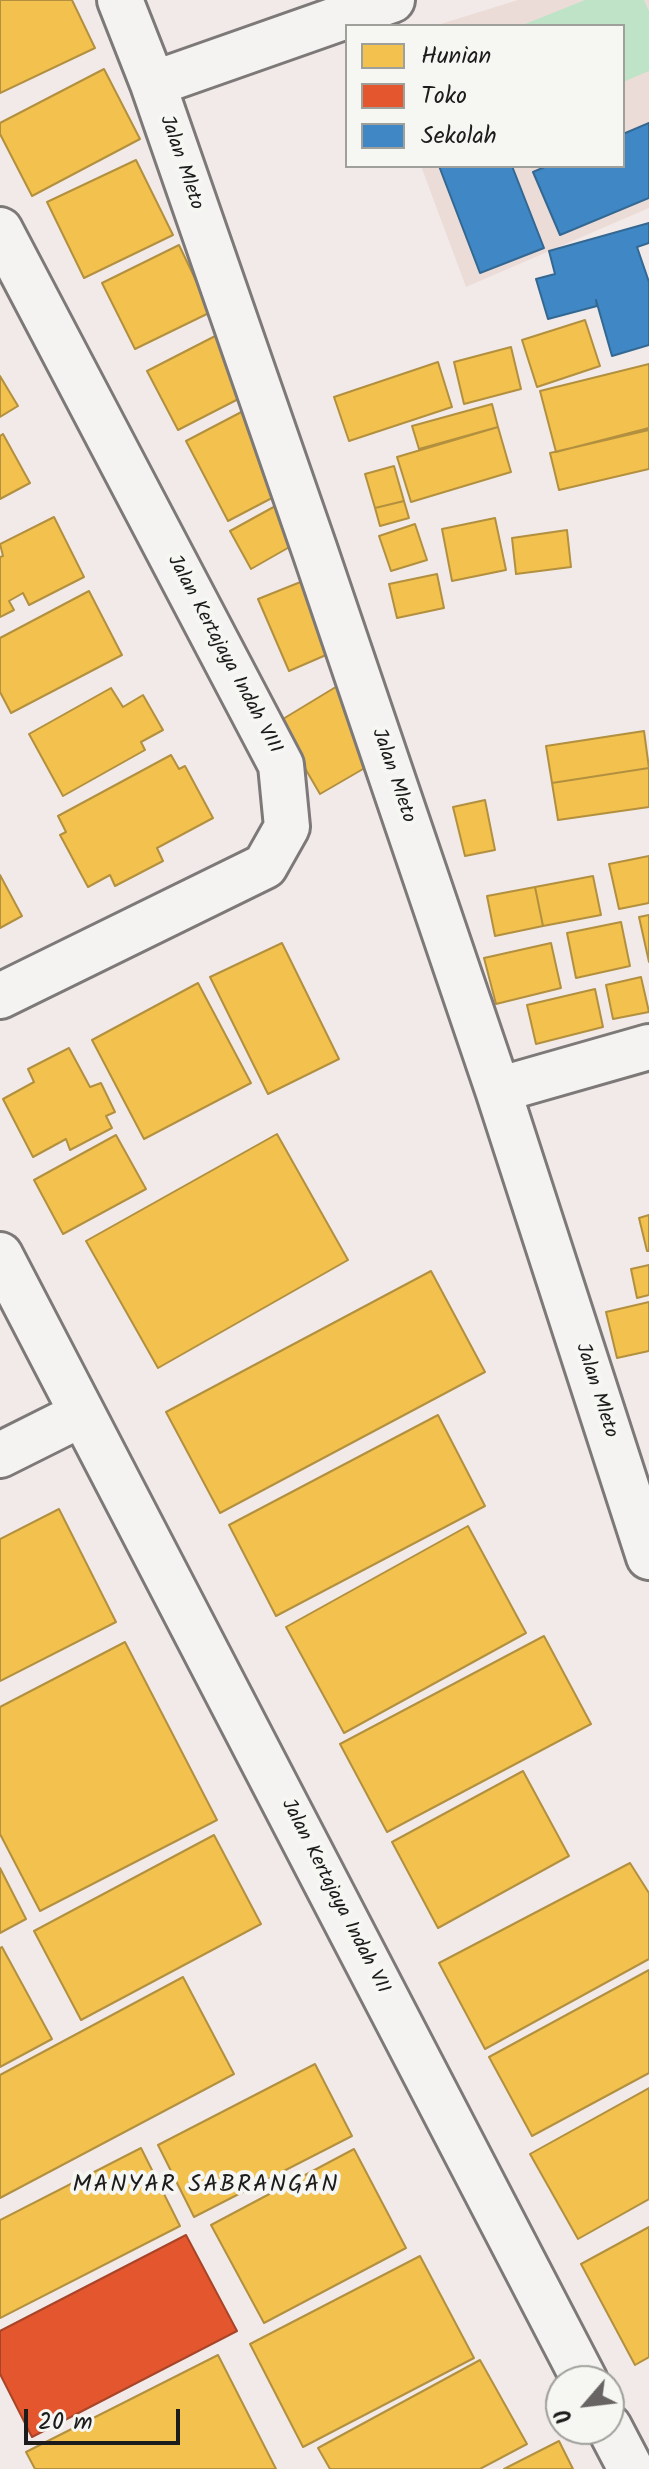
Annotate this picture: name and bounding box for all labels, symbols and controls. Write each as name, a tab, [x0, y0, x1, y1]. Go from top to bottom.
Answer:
legend	[345, 24, 625, 168]
text: Hunian	[421, 37, 491, 76]
text: Toko	[421, 77, 467, 116]
street label: Jalan Mleto	[153, 113, 207, 213]
text: Sekolah	[421, 117, 497, 156]
street label: Jalan Kertajaya Indah VIII	[160, 551, 286, 759]
street label: Jalan Mleto	[365, 726, 419, 826]
street label: Jalan Mleto	[568, 1341, 622, 1441]
street label: Jalan Kertajaya Indah VII	[274, 1796, 394, 1998]
district label: MANYAR SABRANGAN	[73, 2173, 339, 2201]
north arrow	[545, 2365, 625, 2445]
scale bar	[28, 2393, 184, 2443]
text: U	[547, 2402, 584, 2430]
text: 20 m	[38, 2403, 93, 2442]

